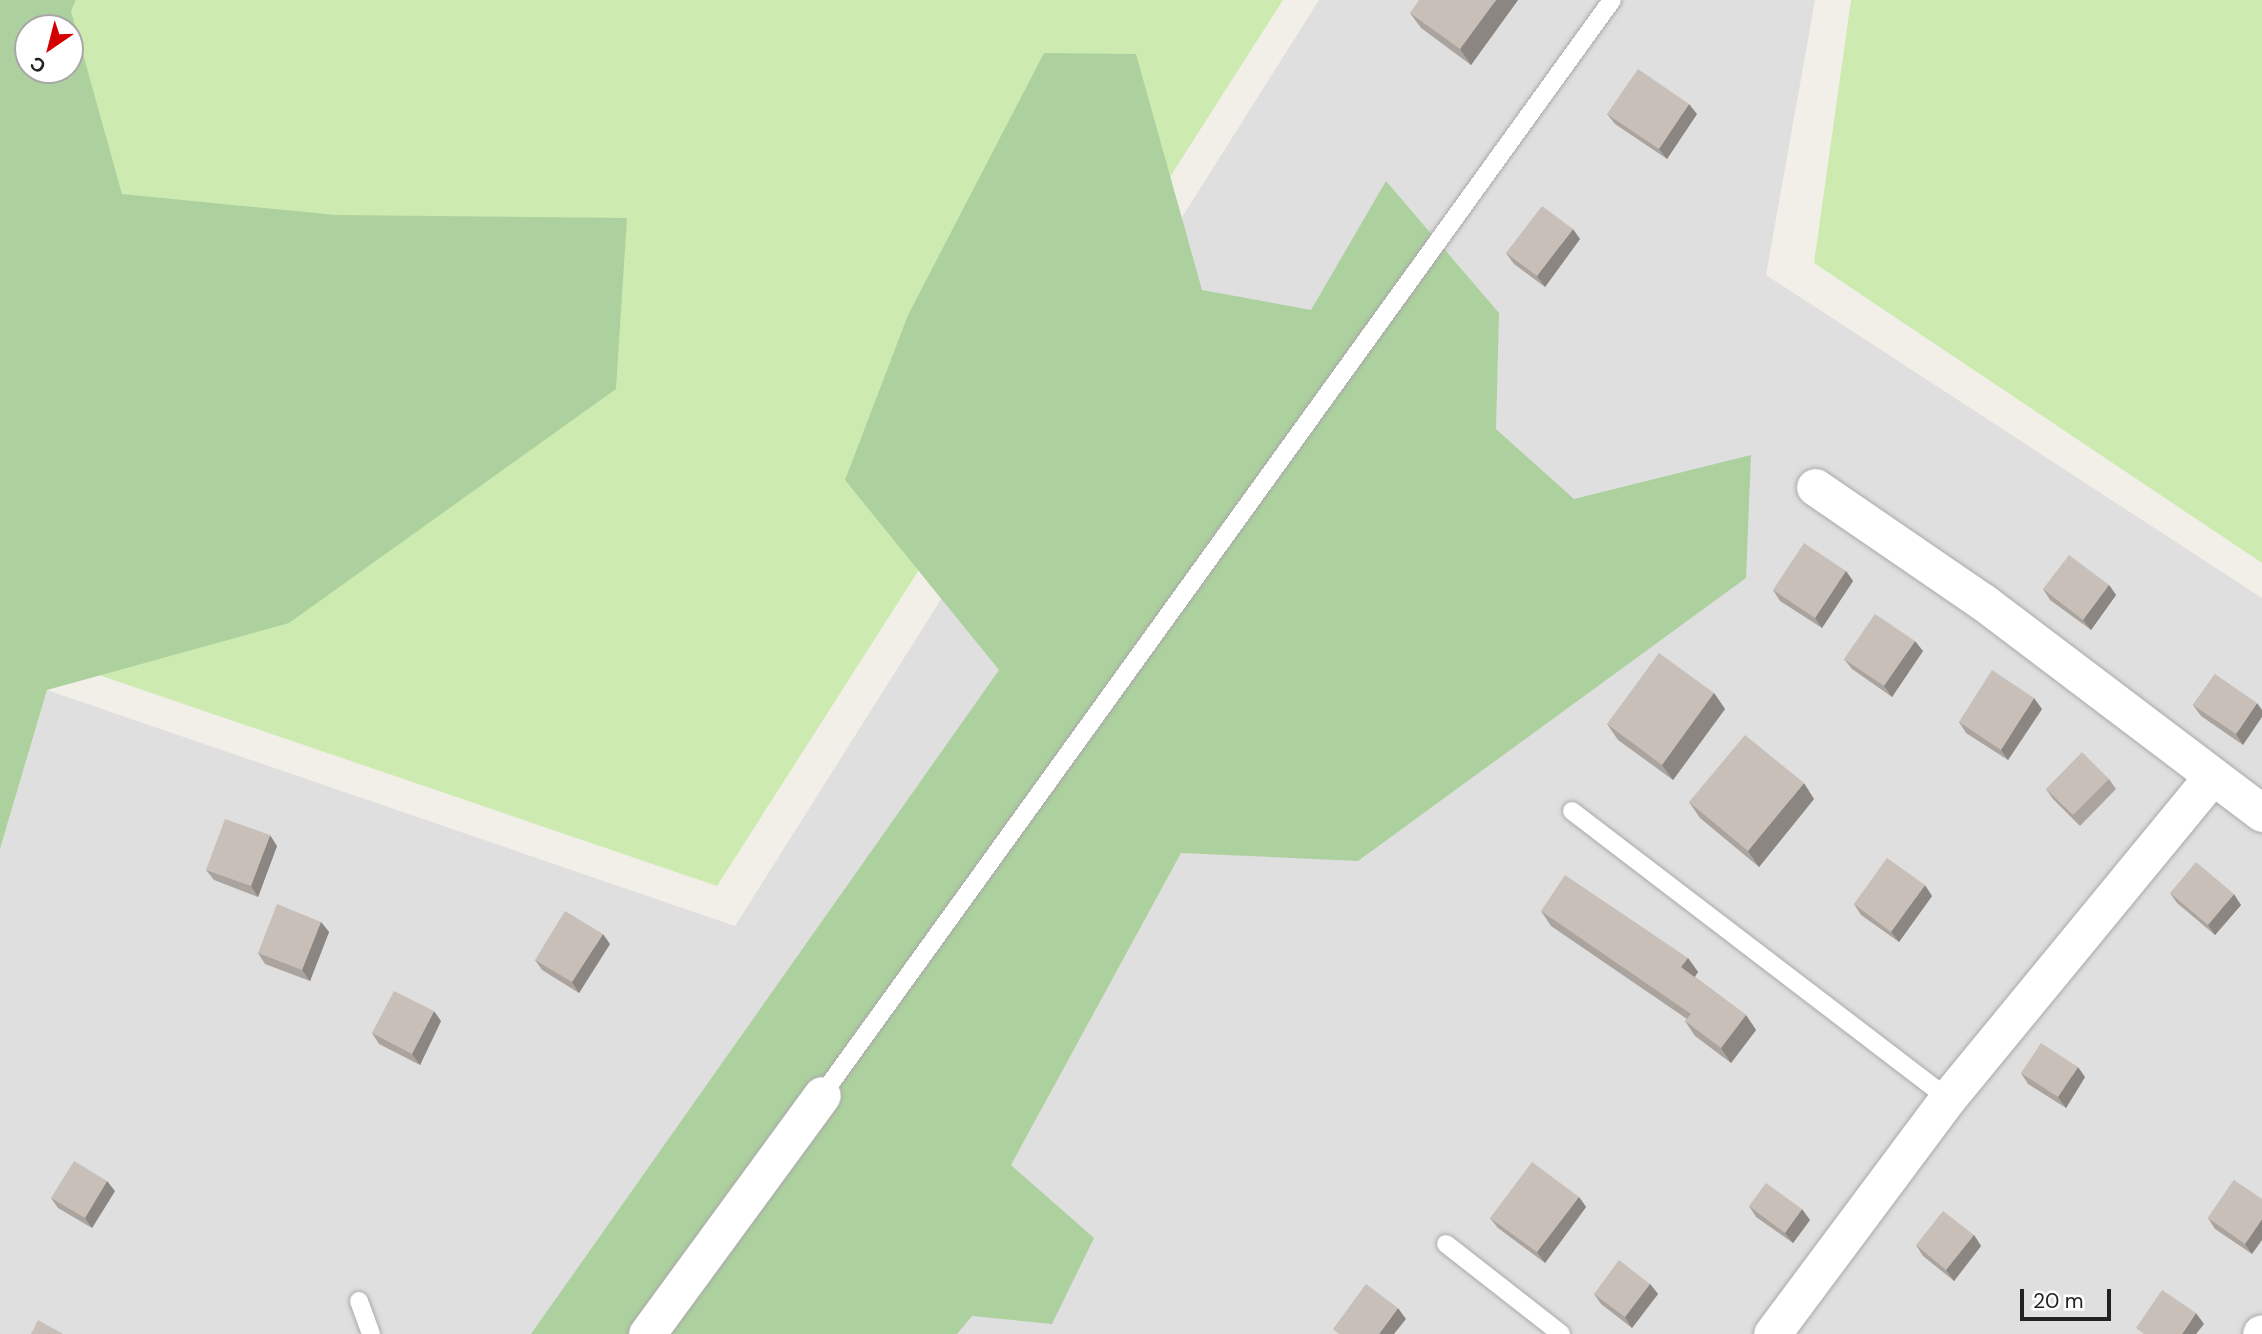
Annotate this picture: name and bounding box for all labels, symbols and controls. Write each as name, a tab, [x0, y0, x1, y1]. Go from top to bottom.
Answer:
north arrow	[14, 14, 84, 84]
text: С	[25, 51, 51, 79]
scale bar	[2024, 1274, 2115, 1318]
text: 20 m	[2033, 1287, 2084, 1315]

